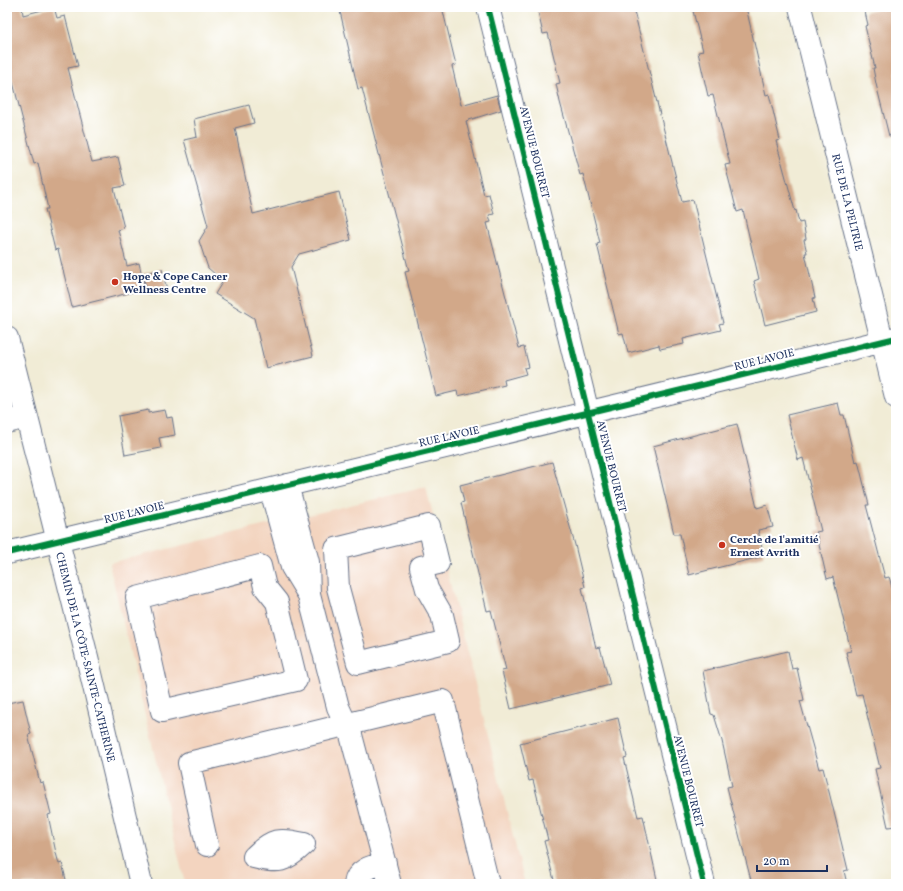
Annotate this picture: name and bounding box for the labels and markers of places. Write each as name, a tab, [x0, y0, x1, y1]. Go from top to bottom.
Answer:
place label: Hope & Cope Cancer Wellness Centre	[123, 270, 228, 298]
marker: Hope & Cope Cancer Wellness Centre	[110, 277, 120, 287]
place label: Cercle de l'amitié Ernest Avrith	[730, 533, 819, 561]
marker: Cercle de l'amitié Ernest Avrith	[717, 540, 727, 550]

